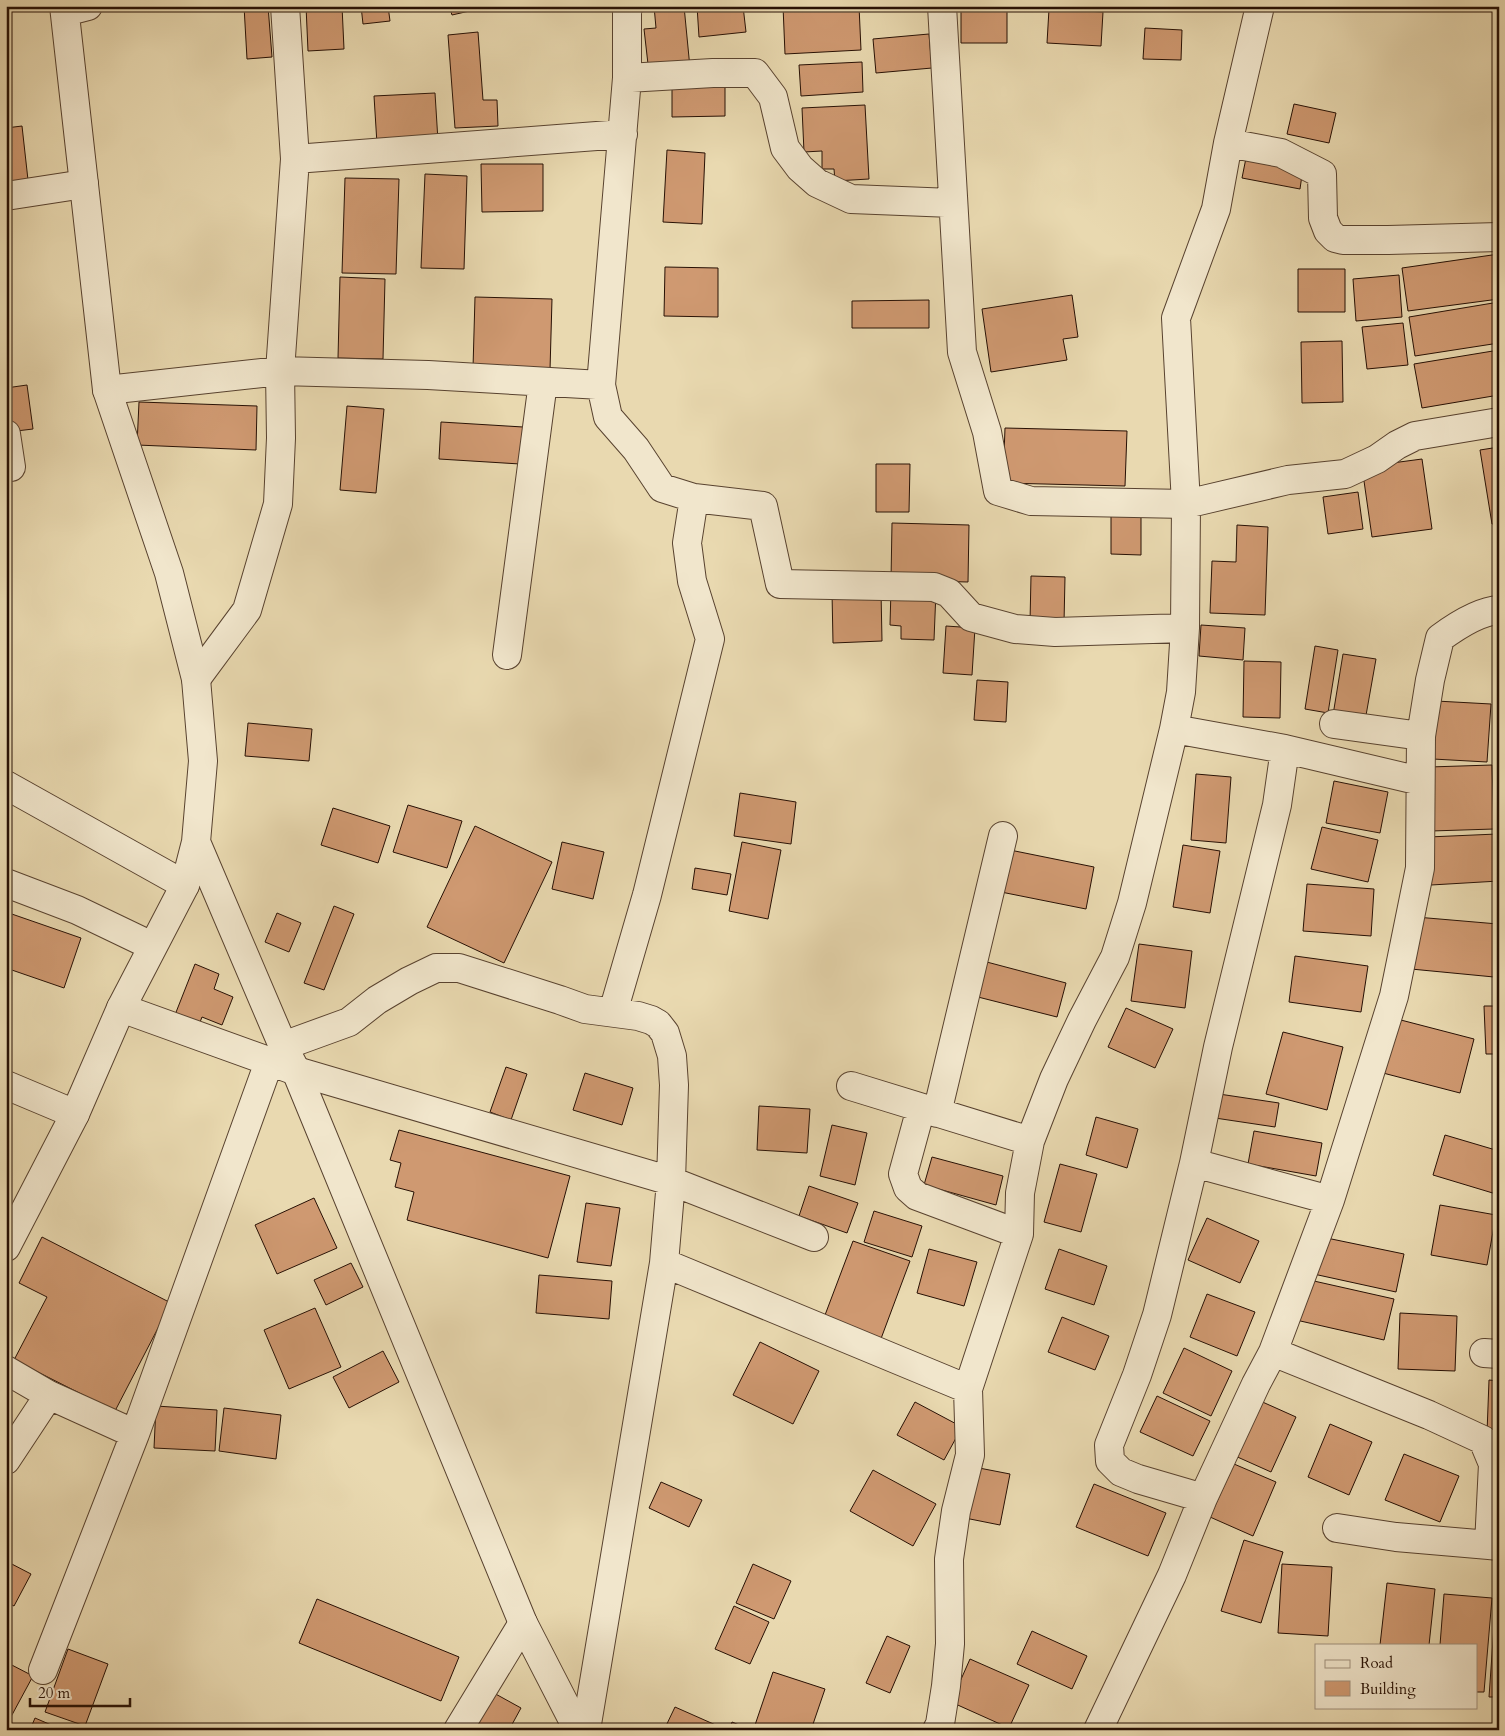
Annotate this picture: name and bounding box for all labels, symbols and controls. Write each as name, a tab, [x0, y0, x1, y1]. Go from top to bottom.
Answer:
legend	[1315, 1644, 1478, 1708]
text: Road	[1360, 1653, 1393, 1673]
scale bar	[30, 1676, 130, 1708]
text: Building	[1360, 1679, 1416, 1699]
text: 20 m	[38, 1683, 70, 1703]

